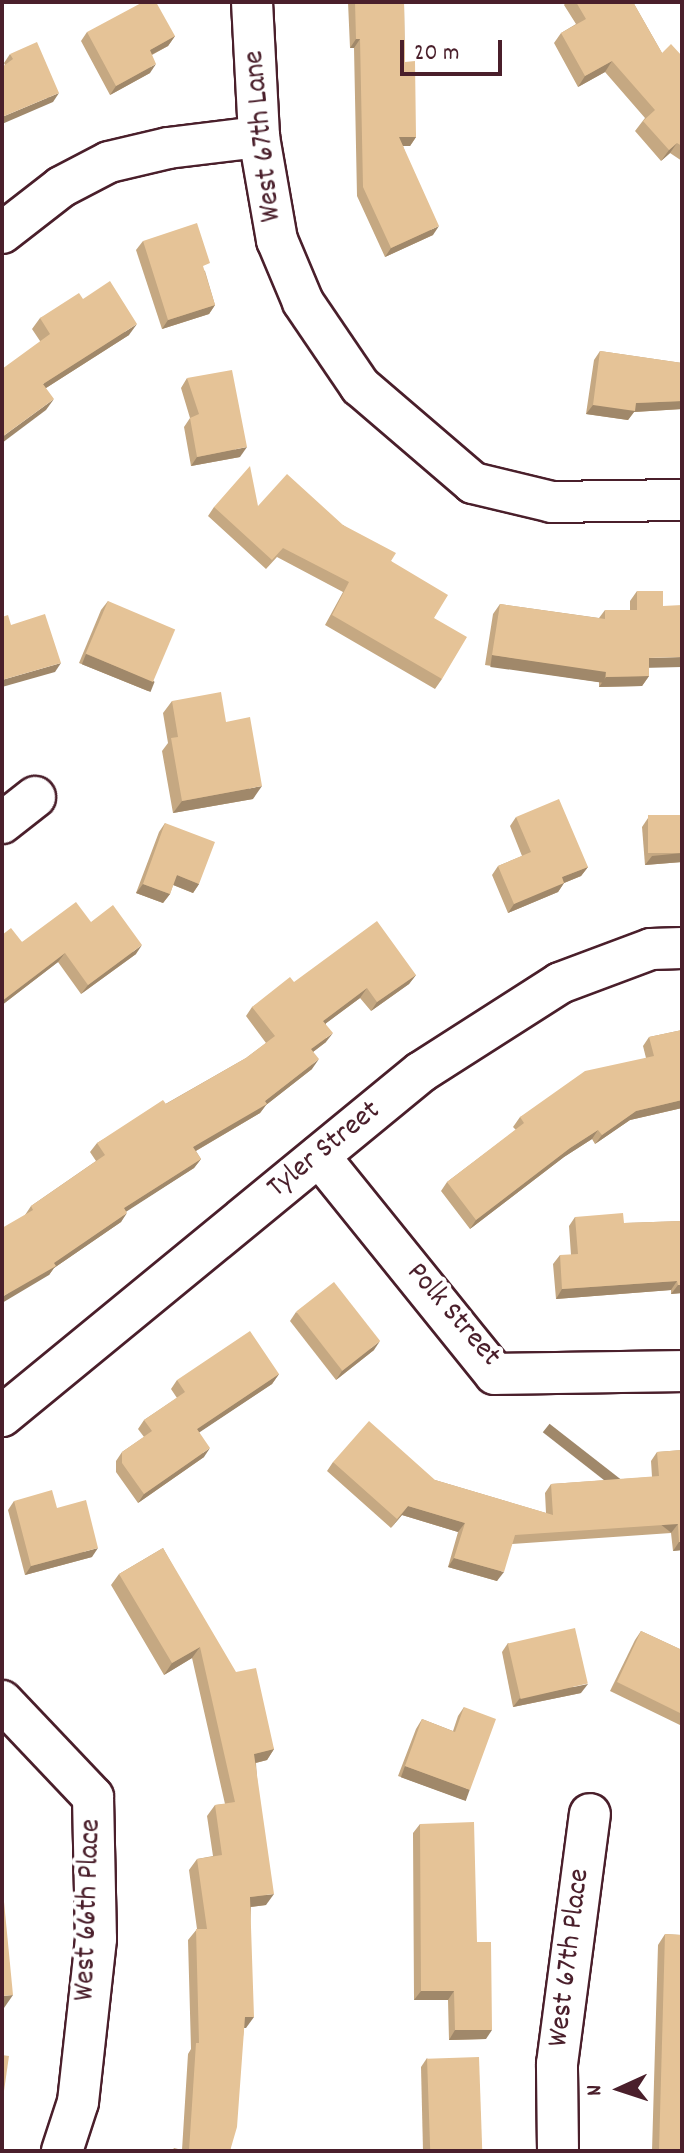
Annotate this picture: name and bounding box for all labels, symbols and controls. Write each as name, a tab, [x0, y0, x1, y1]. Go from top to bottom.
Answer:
scale bar	[404, 24, 506, 74]
text: 20 m	[414, 37, 460, 71]
street label: West 67th Lane	[238, 48, 292, 224]
street label: Tyler Street	[261, 1094, 389, 1208]
street label: Polk Street	[397, 1257, 507, 1375]
street label: West 66th Place	[69, 1818, 111, 2002]
street label: West 67th Place	[542, 1867, 600, 2049]
north arrow	[580, 2049, 660, 2129]
text: N	[580, 2084, 611, 2097]

